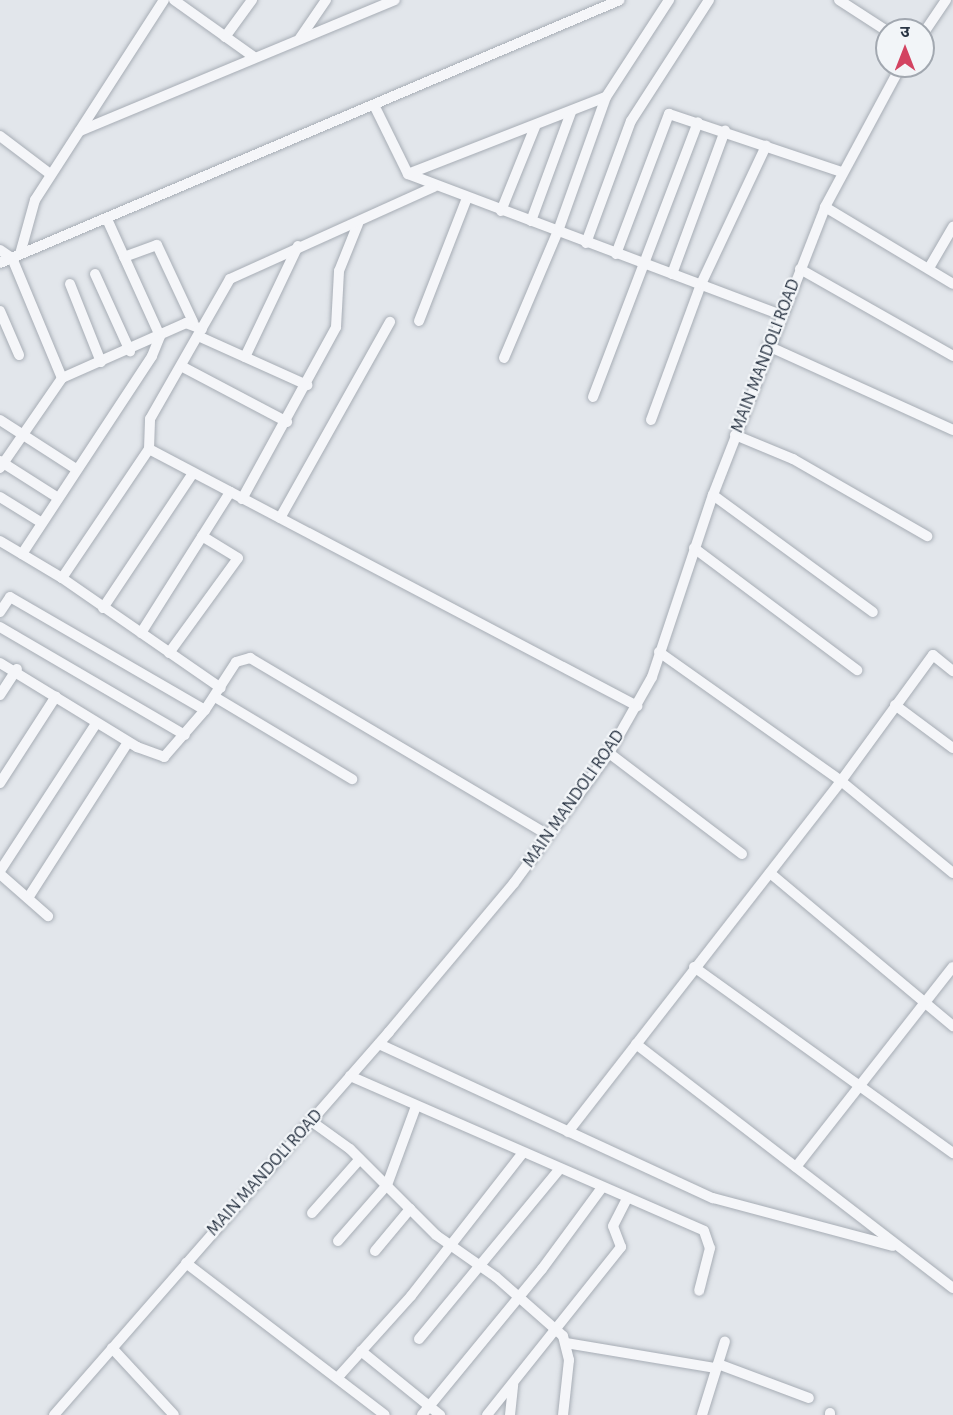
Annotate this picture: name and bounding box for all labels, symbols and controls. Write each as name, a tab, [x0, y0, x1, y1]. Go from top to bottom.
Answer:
north arrow	[875, 18, 935, 78]
text: उ	[900, 24, 910, 40]
street label: MAIN MANDOLI ROAD	[727, 276, 805, 436]
street label: MAIN MANDOLI ROAD	[518, 726, 630, 872]
street label: MAIN MANDOLI ROAD	[202, 1105, 328, 1241]

